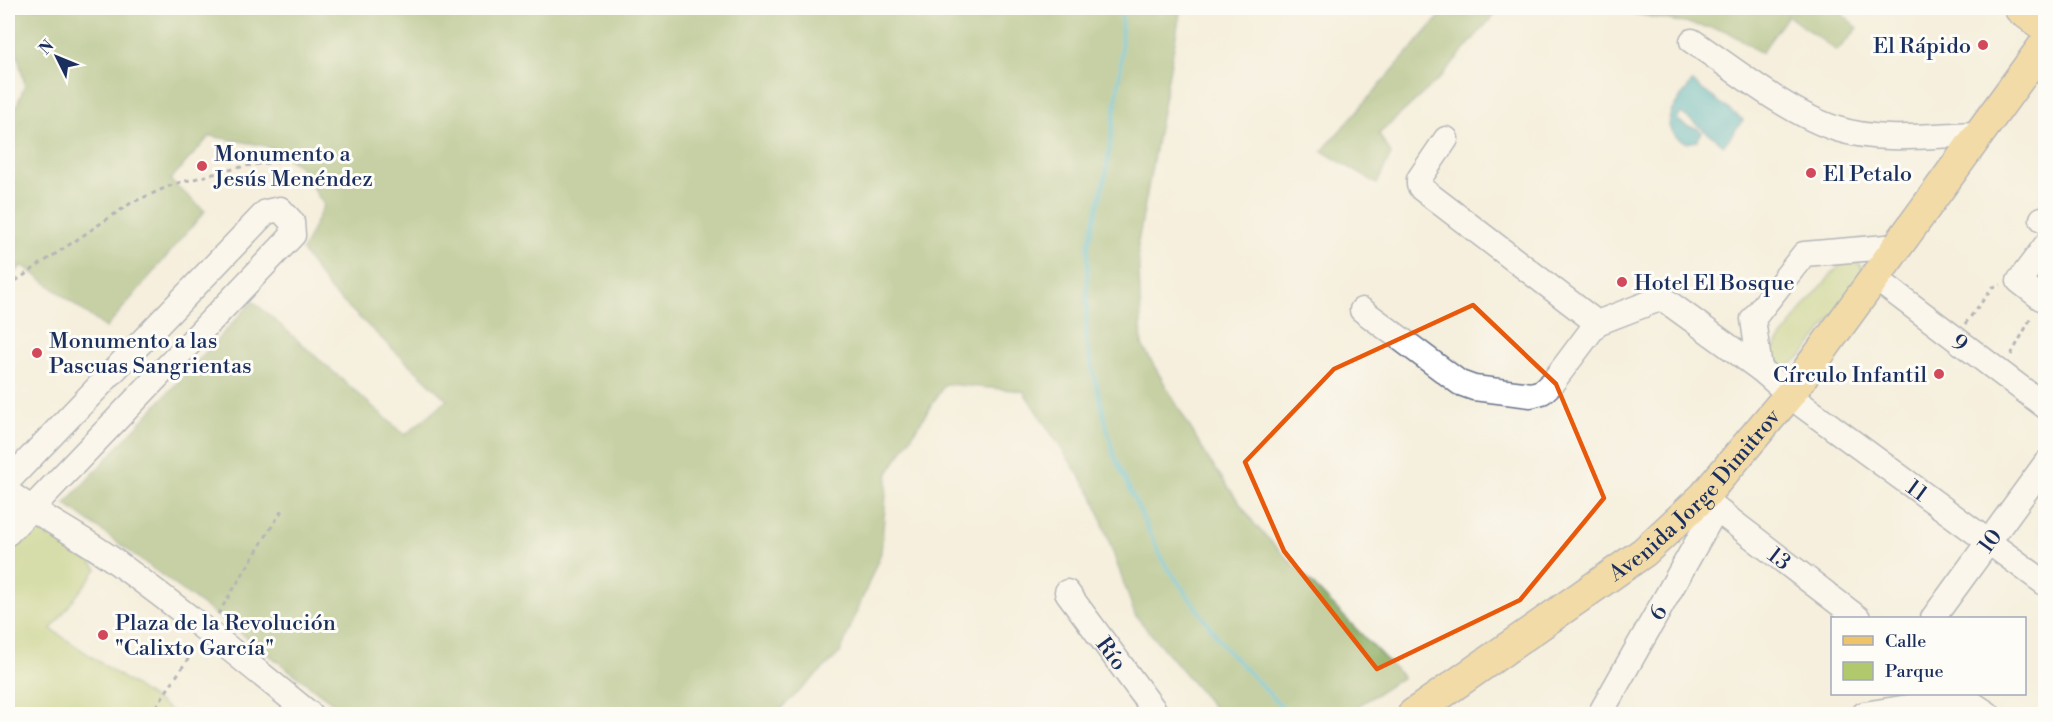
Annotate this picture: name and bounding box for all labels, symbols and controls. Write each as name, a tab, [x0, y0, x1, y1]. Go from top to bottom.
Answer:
north arrow	[27, 27, 87, 87]
place label: El Rápido	[1873, 33, 1971, 60]
text: N	[35, 36, 59, 59]
marker: El Rápido	[1976, 38, 1990, 52]
place label: Monumento a Jesús Menéndez	[213, 141, 373, 193]
marker: Monumento a Jesús Menéndez	[195, 159, 209, 173]
place label: El Petalo	[1823, 161, 1912, 188]
marker: El Petalo	[1804, 166, 1818, 180]
place label: Hotel El Bosque	[1634, 270, 1795, 297]
marker: Hotel El Bosque	[1615, 275, 1629, 289]
place label: Monumento a las Pascuas Sangrientas	[49, 328, 252, 380]
street label: 9	[1946, 329, 1973, 358]
marker: Monumento a las Pascuas Sangrientas	[30, 346, 44, 360]
place label: Círculo Infantil	[1773, 362, 1927, 389]
marker: Círculo Infantil	[1932, 367, 1946, 381]
street label: Avenida Jorge Dimitrov	[1603, 403, 1787, 588]
street label: 11	[1901, 474, 1933, 508]
street label: 10	[1973, 524, 2009, 559]
street label: 13	[1762, 542, 1796, 576]
street label: 6	[1644, 600, 1674, 625]
place label: Plaza de la Revolución "Calixto García"	[115, 610, 336, 662]
legend	[1831, 617, 2026, 695]
marker: Plaza de la Revolución "Calixto García"	[96, 628, 110, 642]
text: Calle	[1885, 630, 1926, 653]
street label: Río	[1090, 632, 1132, 676]
text: Parque	[1885, 660, 1944, 683]

